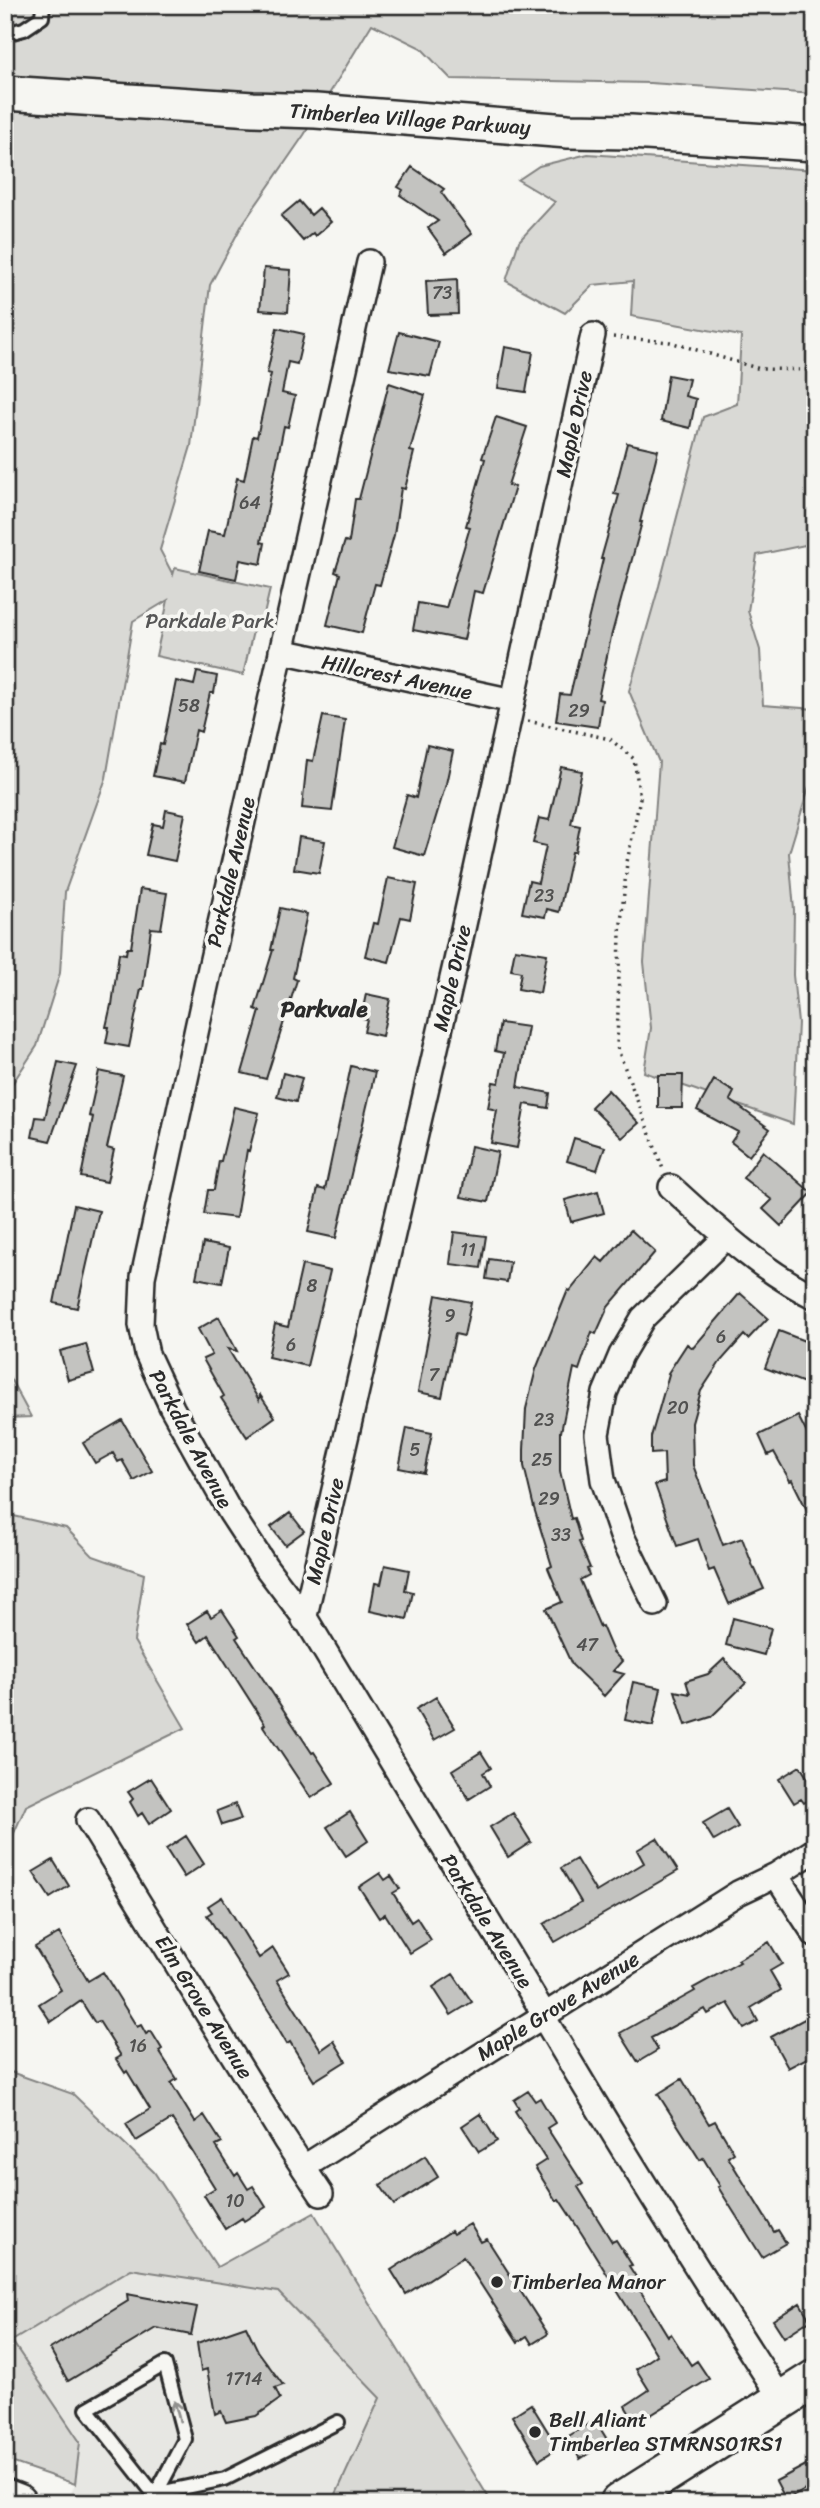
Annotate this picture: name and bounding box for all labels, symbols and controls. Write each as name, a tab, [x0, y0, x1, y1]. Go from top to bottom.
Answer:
street label: Timberlea Village Parkway	[288, 92, 532, 146]
house number: 73	[432, 277, 452, 309]
street label: Maple Drive	[544, 367, 604, 481]
house number: 64	[239, 487, 261, 519]
park label: Parkdale Park	[145, 602, 275, 640]
street label: Hillcrest Avenue	[318, 642, 476, 712]
house number: 58	[178, 690, 200, 722]
house number: 29	[568, 695, 590, 727]
street label: Parkdale Avenue	[195, 793, 267, 951]
house number: 23	[534, 880, 554, 912]
street label: Maple Drive	[421, 921, 483, 1035]
district label: Parkvale	[280, 989, 368, 1030]
house number: 11	[460, 1234, 476, 1266]
house number: 8	[307, 1270, 318, 1302]
house number: 9	[444, 1300, 456, 1332]
house number: 6	[716, 1321, 726, 1353]
house number: 6	[286, 1329, 296, 1361]
house number: 7	[429, 1359, 441, 1391]
street label: Parkdale Avenue	[138, 1362, 244, 1516]
house number: 20	[667, 1392, 689, 1424]
house number: 23	[534, 1404, 554, 1436]
house number: 5	[410, 1434, 421, 1466]
house number: 25	[531, 1444, 553, 1476]
street label: Maple Drive	[294, 1474, 356, 1588]
house number: 29	[538, 1483, 560, 1515]
house number: 33	[551, 1519, 571, 1551]
house number: 47	[576, 1629, 599, 1661]
street label: Parkdale Avenue	[430, 1846, 544, 1996]
street label: Elm Grove Avenue	[144, 1927, 264, 2087]
street label: Maple Grove Avenue	[469, 1940, 647, 2072]
house number: 16	[129, 2030, 147, 2062]
house number: 10	[225, 2185, 245, 2217]
place label: Timberlea Manor	[511, 2263, 667, 2301]
marker: Timberlea Manor	[489, 2274, 505, 2290]
house number: 1714	[226, 2363, 262, 2395]
one-way arrow	[170, 2400, 183, 2422]
place label: Bell Aliant Timberlea STMRNS01RS1	[549, 2401, 783, 2463]
marker: Bell Aliant Timberlea STMRNS01RS1	[527, 2424, 543, 2440]

